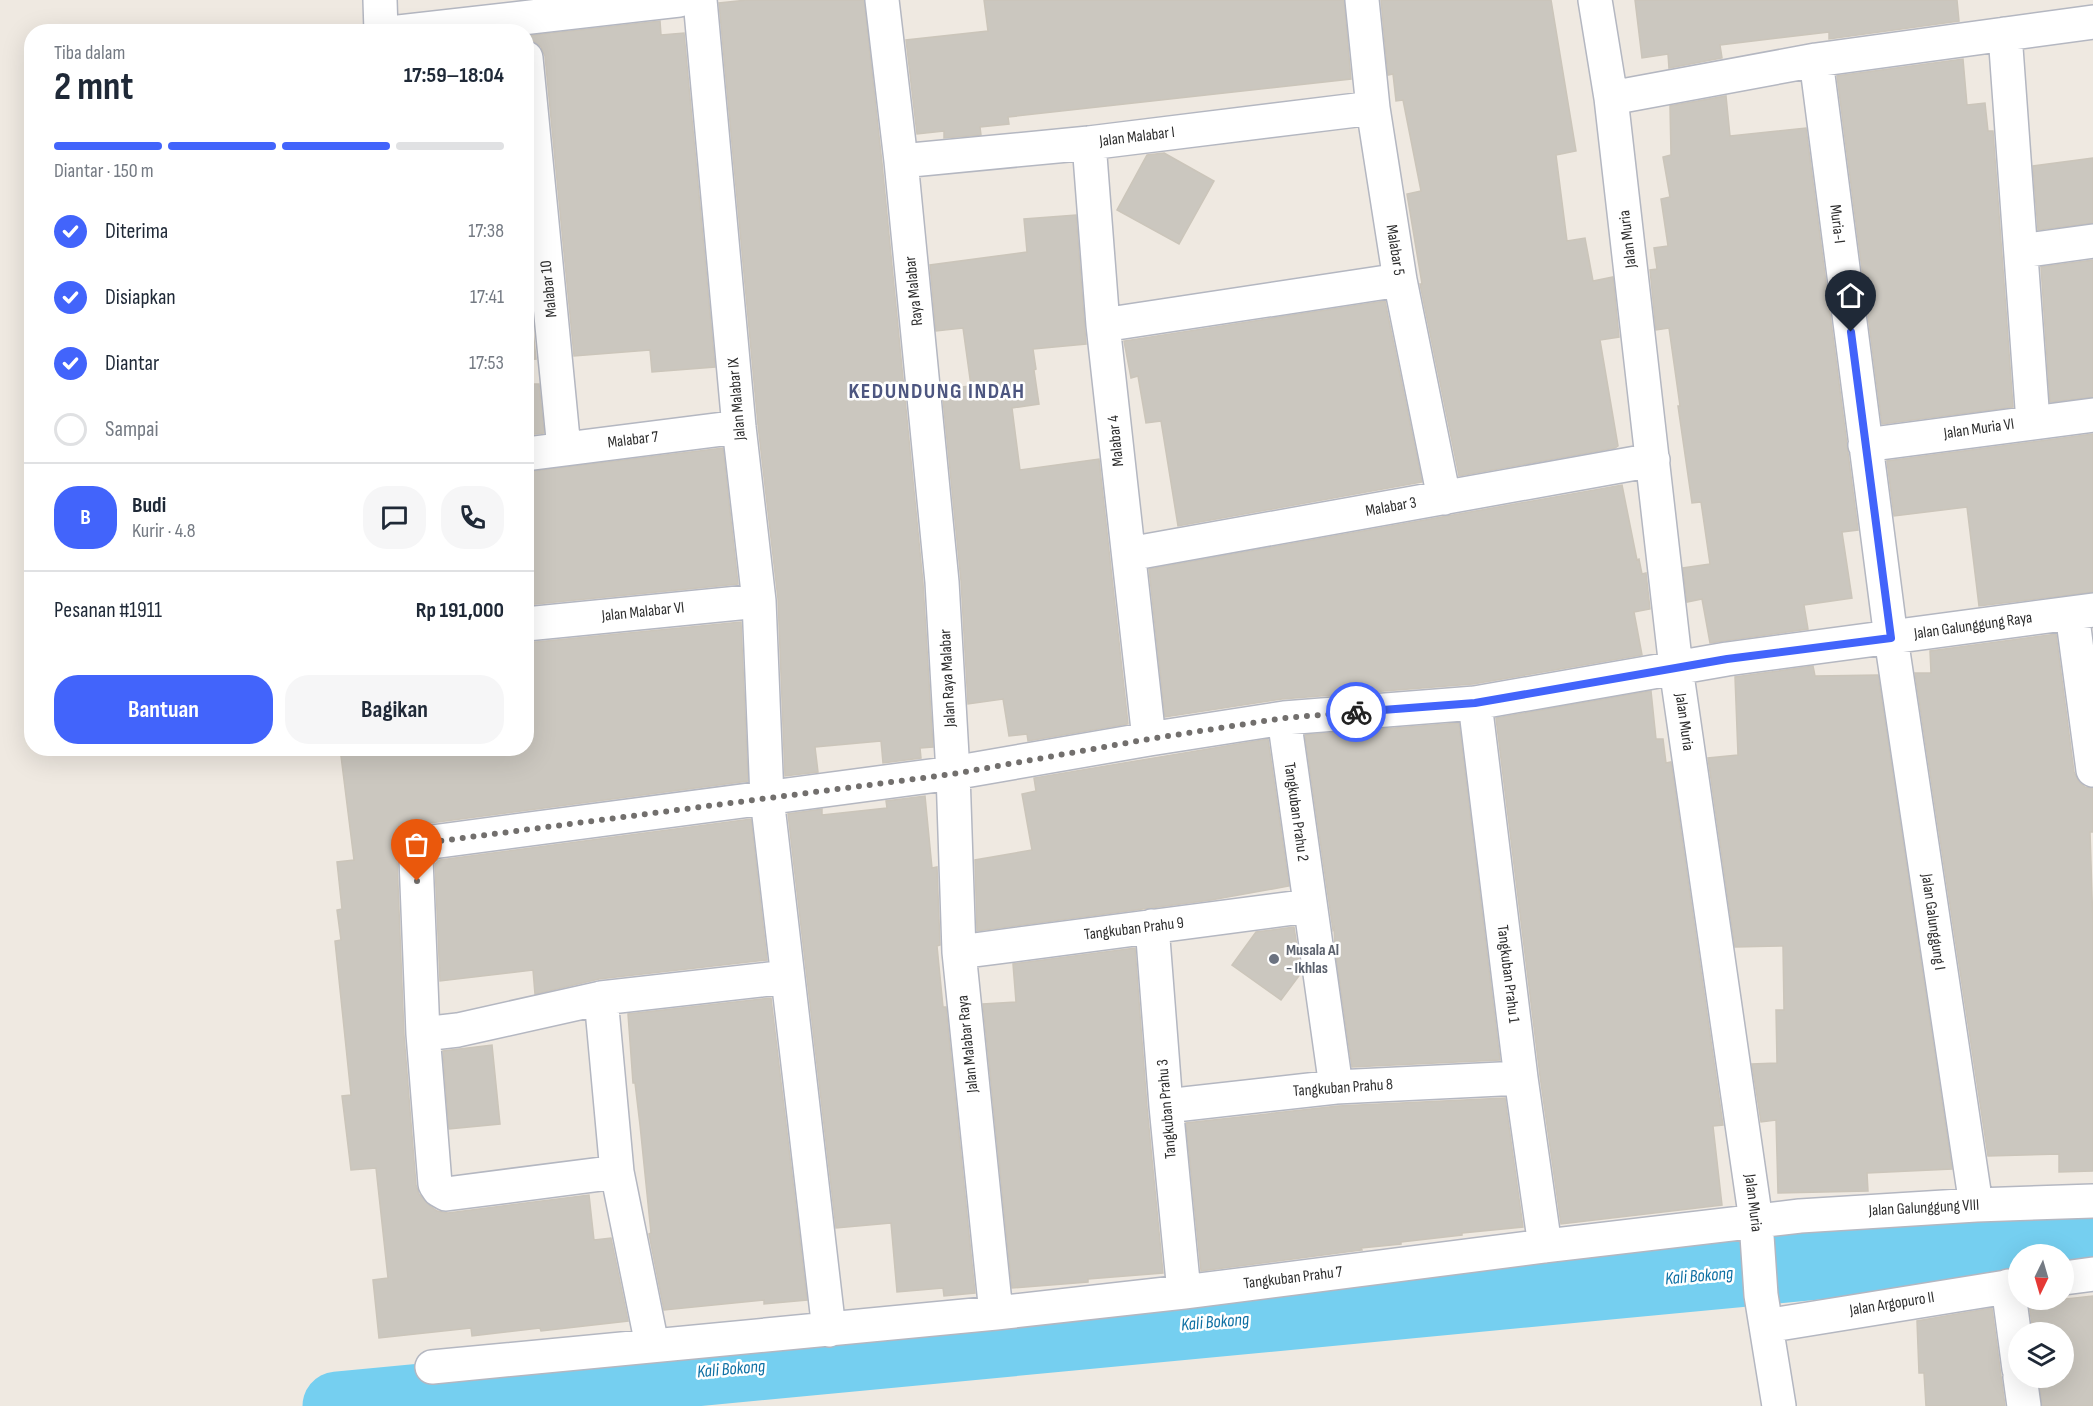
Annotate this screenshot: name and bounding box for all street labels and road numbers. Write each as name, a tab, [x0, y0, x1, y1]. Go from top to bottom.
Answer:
street label: Jalan Malabar I	[1097, 123, 1176, 151]
street label: Muria-I	[1825, 203, 1849, 245]
street label: Jalan Muria	[1615, 209, 1641, 270]
street label: Malabar 5	[1382, 223, 1408, 277]
street label: Raya Malabar	[901, 255, 927, 327]
street label: Malabar 10	[537, 259, 561, 319]
street label: Jalan Malabar IX	[724, 357, 750, 442]
street label: Malabar 4	[1104, 414, 1128, 468]
street label: Jalan Muria VI	[1942, 415, 2015, 443]
street label: Malabar 7	[606, 427, 660, 453]
street label: Malabar 3	[1364, 493, 1418, 521]
street label: Jalan Malabar VI	[600, 598, 685, 626]
street label: Jalan Galunggung Raya	[1912, 608, 2033, 644]
street label: Jalan Raya Malabar	[936, 628, 960, 728]
street label: Jalan Muria	[1670, 691, 1697, 752]
street label: Tangkuban Prahu 2	[1280, 761, 1312, 863]
street label: Jalan Galunggung I	[1917, 872, 1949, 971]
street label: Tangkuban Prahu 9	[1083, 913, 1185, 945]
street label: Tangkuban Prahu 1	[1493, 924, 1523, 1025]
street label: Jalan Malabar Raya	[953, 994, 983, 1095]
street label: Tangkuban Prahu 3	[1153, 1058, 1181, 1160]
street label: Tangkuban Prahu 8	[1292, 1075, 1394, 1101]
street label: Jalan Muria	[1740, 1172, 1766, 1233]
street label: Jalan Galunggung VIII	[1867, 1196, 1980, 1220]
street label: Tangkuban Prahu 7	[1242, 1262, 1344, 1293]
street label: Jalan Argopuro II	[1847, 1288, 1936, 1320]

